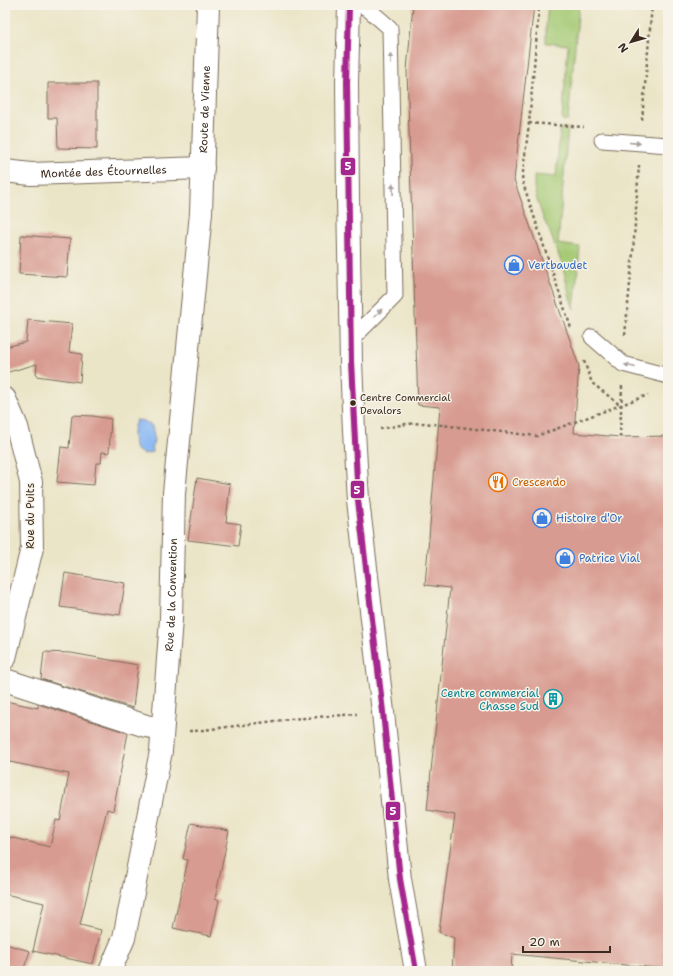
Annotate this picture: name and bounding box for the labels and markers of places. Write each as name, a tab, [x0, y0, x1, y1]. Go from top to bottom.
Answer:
shop icon: Vertbaudet	[503, 254, 525, 276]
place label: Vertbaudet	[528, 258, 588, 273]
place label: Centre Commercial Devalors	[360, 391, 450, 417]
marker: Centre Commercial Devalors	[348, 398, 358, 408]
restaurant icon: Crescendo	[487, 471, 509, 493]
place label: Crescendo	[512, 475, 566, 490]
shop icon: Histoire d'Or	[531, 507, 553, 529]
place label: Histoire d'Or	[556, 511, 622, 526]
shop icon: Patrice Vial	[554, 547, 576, 569]
place label: Patrice Vial	[579, 551, 640, 566]
place label: Centre commercial Chasse Sud	[441, 686, 540, 714]
building icon: Centre commercial Chasse Sud	[542, 688, 564, 710]

